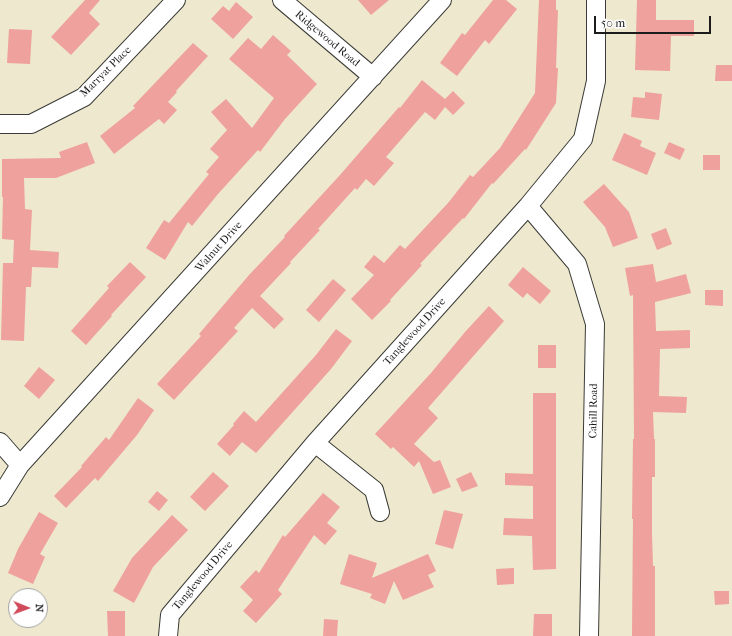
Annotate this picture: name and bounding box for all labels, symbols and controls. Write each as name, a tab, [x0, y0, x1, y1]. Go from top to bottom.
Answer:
street label: Ridgewood Road	[292, 8, 362, 70]
scale bar	[596, 8, 713, 34]
text: 50 m	[601, 16, 625, 30]
street label: Marryat Place	[78, 44, 134, 100]
street label: Walnut Drive	[193, 219, 245, 275]
street label: Tanglewood Drive	[381, 295, 449, 369]
street label: Cahill Road	[587, 383, 601, 439]
street label: Tanglewood Drive	[170, 539, 236, 613]
north arrow	[8, 588, 48, 628]
text: N	[33, 604, 46, 612]

